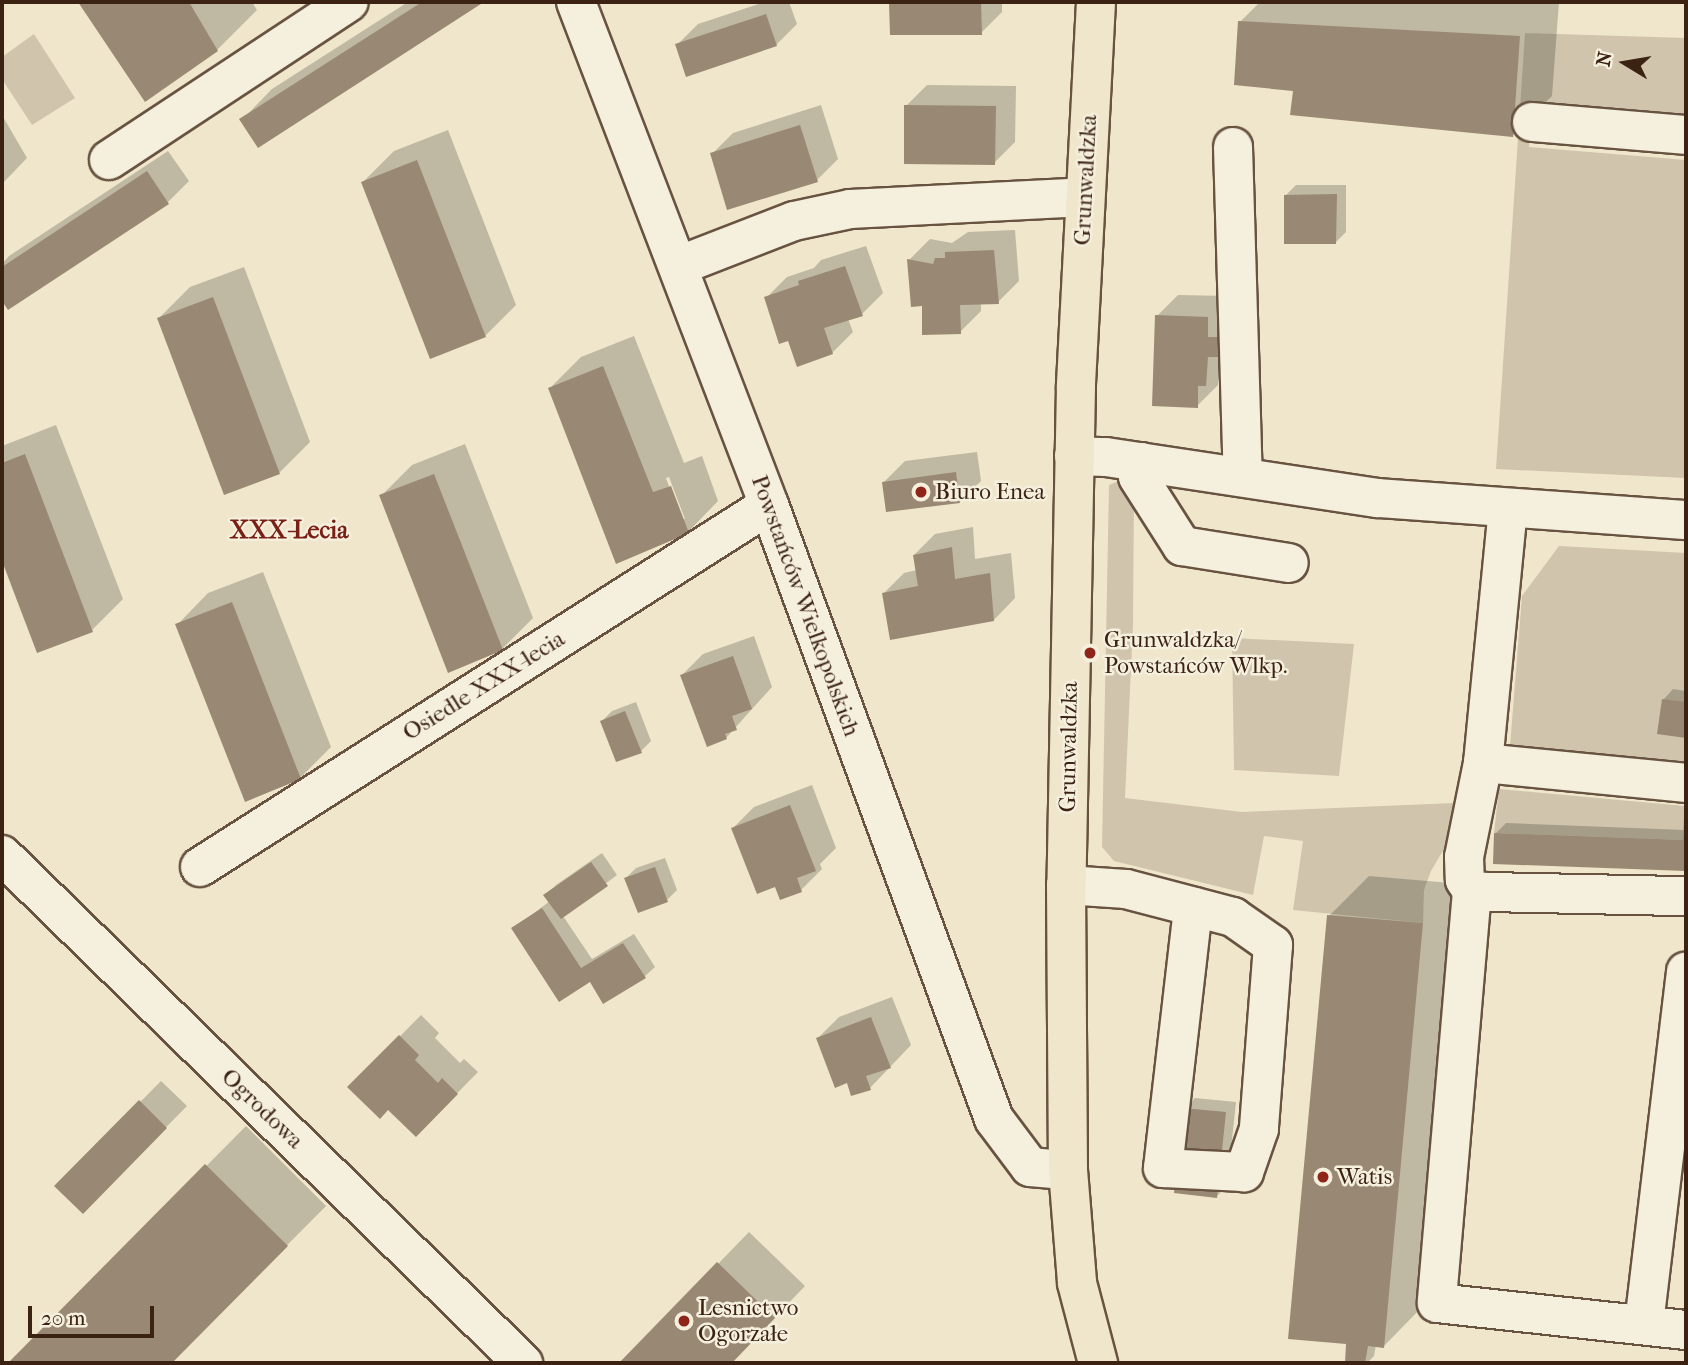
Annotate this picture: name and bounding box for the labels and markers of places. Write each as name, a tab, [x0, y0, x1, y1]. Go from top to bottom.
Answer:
place label: Biuro Enea	[935, 478, 1045, 506]
marker: Biuro Enea	[913, 484, 929, 500]
place label: Grunwaldzka/ Powstańców Wlkp.	[1104, 626, 1287, 680]
marker: Grunwaldzka/ Powstańców Wlkp.	[1082, 645, 1098, 661]
place label: Watis	[1337, 1163, 1392, 1191]
marker: Watis	[1315, 1169, 1331, 1185]
place label: Lesnictwo Ogorzałe	[698, 1294, 799, 1348]
marker: Lesnictwo Ogorzałe	[676, 1313, 692, 1329]

